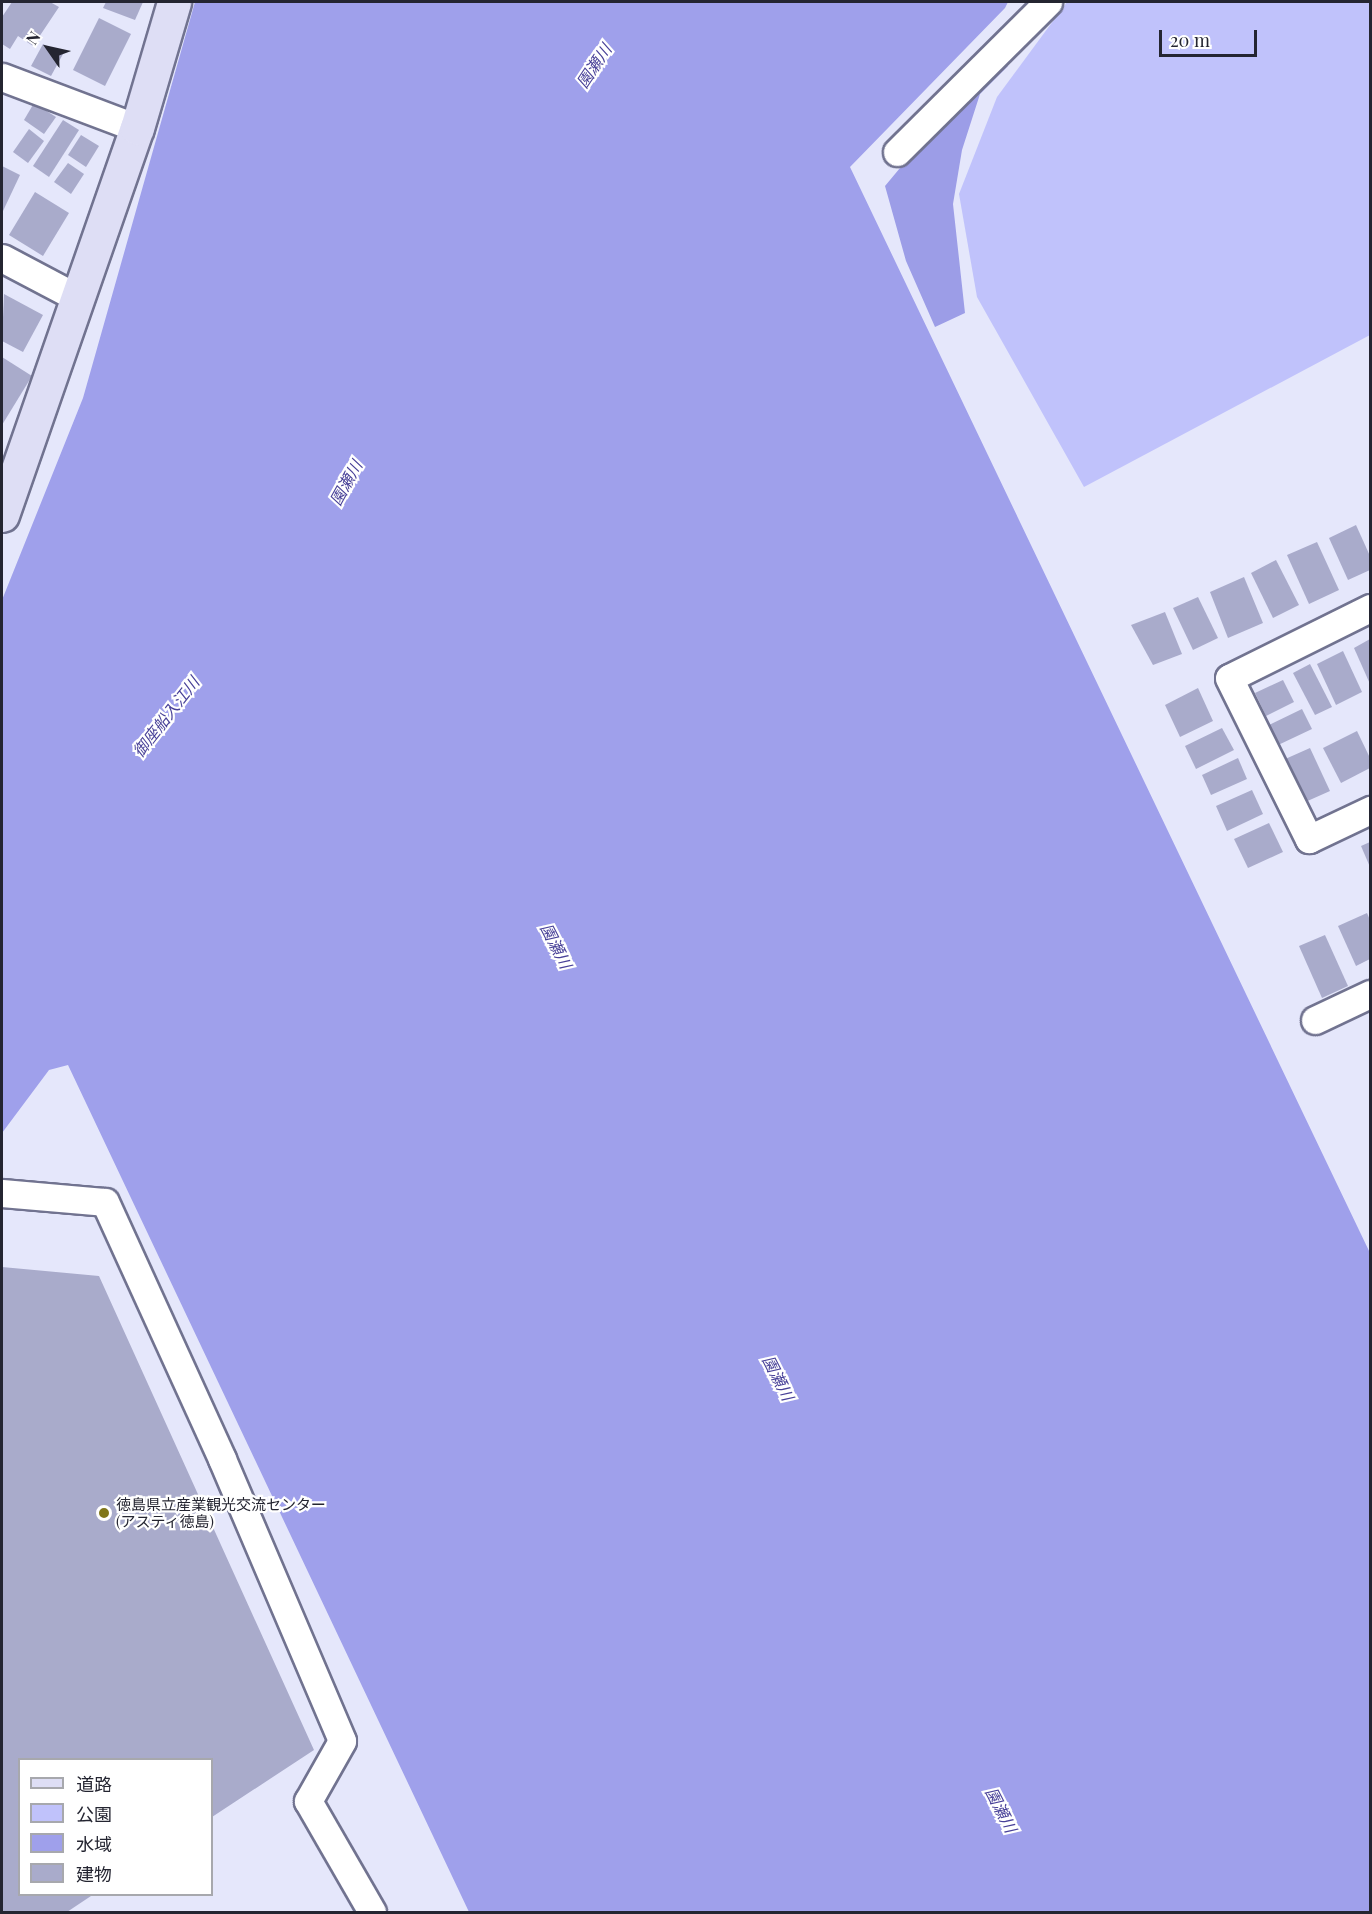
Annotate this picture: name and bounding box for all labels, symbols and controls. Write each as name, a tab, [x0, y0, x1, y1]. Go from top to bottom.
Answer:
north arrow	[18, 18, 78, 78]
scale bar	[1162, 18, 1260, 56]
text: N	[21, 27, 45, 48]
text: 20 m	[1170, 28, 1210, 52]
water label: 園瀬川	[573, 41, 615, 91]
water label: 園瀬川	[326, 457, 366, 509]
water label: 御座船入江川	[129, 673, 203, 761]
water label: 園瀬川	[537, 920, 575, 972]
water label: 園瀬川	[759, 1352, 797, 1404]
place label: 徳島県立産業観光交流センター (アスティ徳島)	[116, 1495, 326, 1530]
marker: 徳島県立産業観光交流センター (アスティ徳島)	[97, 1506, 111, 1520]
legend	[18, 1758, 213, 1896]
text: 道路	[76, 1772, 112, 1796]
water label: 園瀬川	[982, 1784, 1020, 1836]
text: 公園	[76, 1802, 112, 1826]
text: 水域	[76, 1832, 112, 1856]
text: 建物	[76, 1862, 112, 1886]

